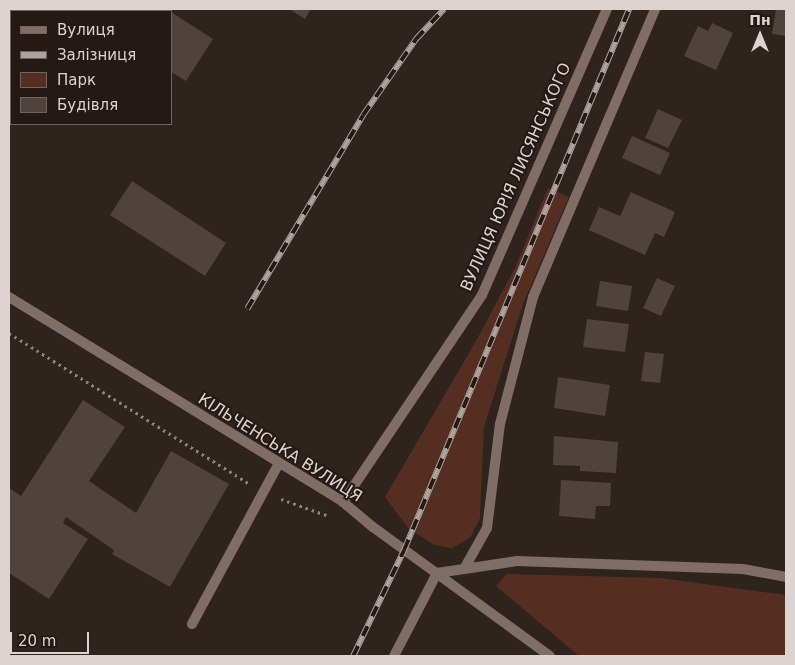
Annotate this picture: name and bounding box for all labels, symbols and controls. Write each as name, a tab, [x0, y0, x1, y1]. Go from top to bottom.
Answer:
legend	[10, 10, 172, 125]
north arrow	[735, 10, 785, 60]
text: Пн	[749, 12, 771, 28]
text: Вулиця	[57, 21, 115, 39]
text: Залізниця	[57, 46, 136, 64]
street label: ВУЛИЦЯ ЮРІЯ ЛИСЯНСЬКОГО	[457, 60, 575, 294]
text: Парк	[57, 71, 96, 89]
text: Будівля	[57, 96, 118, 114]
street label: КІЛЬЧЕНСЬКА ВУЛИЦЯ	[194, 390, 366, 506]
scale bar	[12, 622, 91, 654]
text: 20 m	[18, 632, 56, 650]

